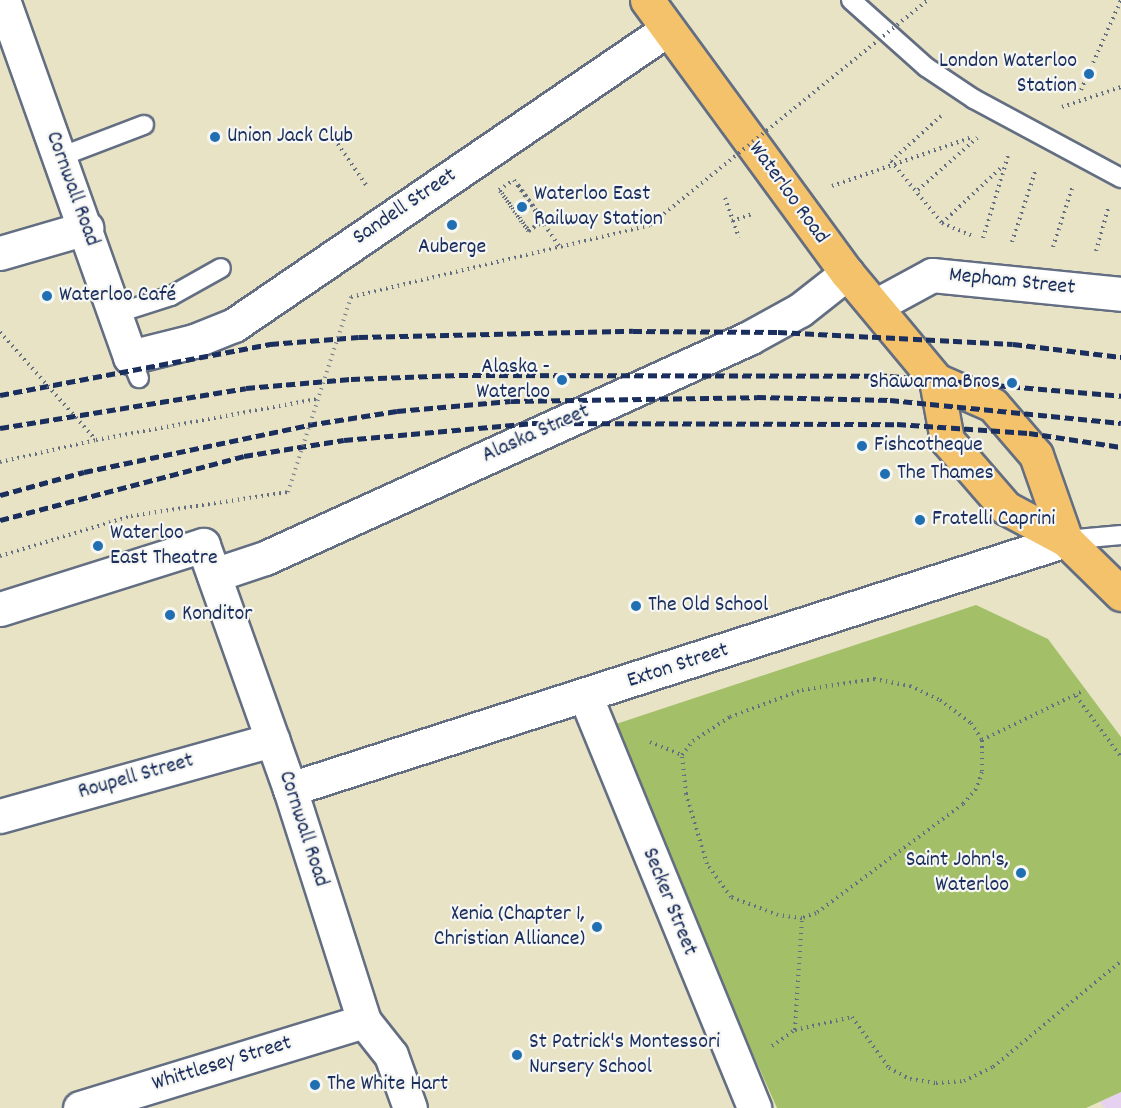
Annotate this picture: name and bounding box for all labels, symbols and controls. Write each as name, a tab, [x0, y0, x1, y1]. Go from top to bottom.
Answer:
place label: London Waterloo Station	[939, 48, 1077, 100]
marker: London Waterloo Station	[1082, 67, 1096, 81]
place label: Union Jack Club	[227, 124, 353, 150]
street label: Cornwall Road	[39, 128, 105, 250]
marker: Union Jack Club	[208, 130, 222, 144]
street label: Waterloo Road	[742, 137, 834, 249]
street label: Sandell Street	[348, 163, 462, 251]
place label: Waterloo East Railway Station	[534, 181, 663, 232]
marker: Waterloo East Railway Station	[515, 200, 529, 214]
marker: Auberge	[445, 218, 459, 232]
place label: Auberge	[418, 235, 486, 261]
street label: Mepham Street	[948, 262, 1076, 302]
place label: Waterloo Café	[59, 283, 176, 309]
marker: Waterloo Café	[40, 289, 54, 303]
place label: Alaska - Waterloo	[476, 354, 550, 406]
place label: Shawarma Bros	[869, 370, 1000, 396]
marker: Alaska - Waterloo	[555, 373, 569, 387]
marker: Shawarma Bros	[1005, 376, 1019, 390]
street label: Alaska Street	[478, 399, 594, 469]
place label: Fishcotheque	[874, 433, 983, 459]
marker: Fishcotheque	[855, 439, 869, 453]
place label: The Thames	[897, 461, 994, 487]
marker: The Thames	[878, 467, 892, 481]
place label: Fratelli Caprini	[932, 507, 1055, 533]
marker: Fratelli Caprini	[913, 513, 927, 527]
place label: Waterloo East Theatre	[110, 520, 218, 572]
marker: Waterloo East Theatre	[91, 539, 105, 553]
place label: The Old School	[648, 593, 768, 619]
marker: The Old School	[629, 599, 643, 613]
place label: Konditor	[182, 602, 253, 628]
marker: Konditor	[163, 608, 177, 622]
street label: Exton Street	[624, 637, 732, 695]
street label: Roupell Street	[75, 748, 197, 806]
street label: Cornwall Road	[272, 768, 334, 890]
street label: Secker Street	[635, 844, 703, 960]
place label: Saint John's, Waterloo	[906, 847, 1009, 898]
marker: Saint John's, Waterloo	[1014, 866, 1028, 880]
place label: Xenia (Chapter 1, Christian Alliance)	[434, 901, 585, 952]
marker: Xenia (Chapter 1, Christian Alliance)	[590, 920, 604, 934]
place label: St Patrick's Montessori Nursery School	[529, 1029, 720, 1080]
street label: Whittlesey Street	[149, 1030, 295, 1098]
marker: St Patrick's Montessori Nursery School	[510, 1048, 524, 1062]
place label: The White Hart	[327, 1072, 448, 1098]
marker: The White Hart	[308, 1078, 322, 1092]

